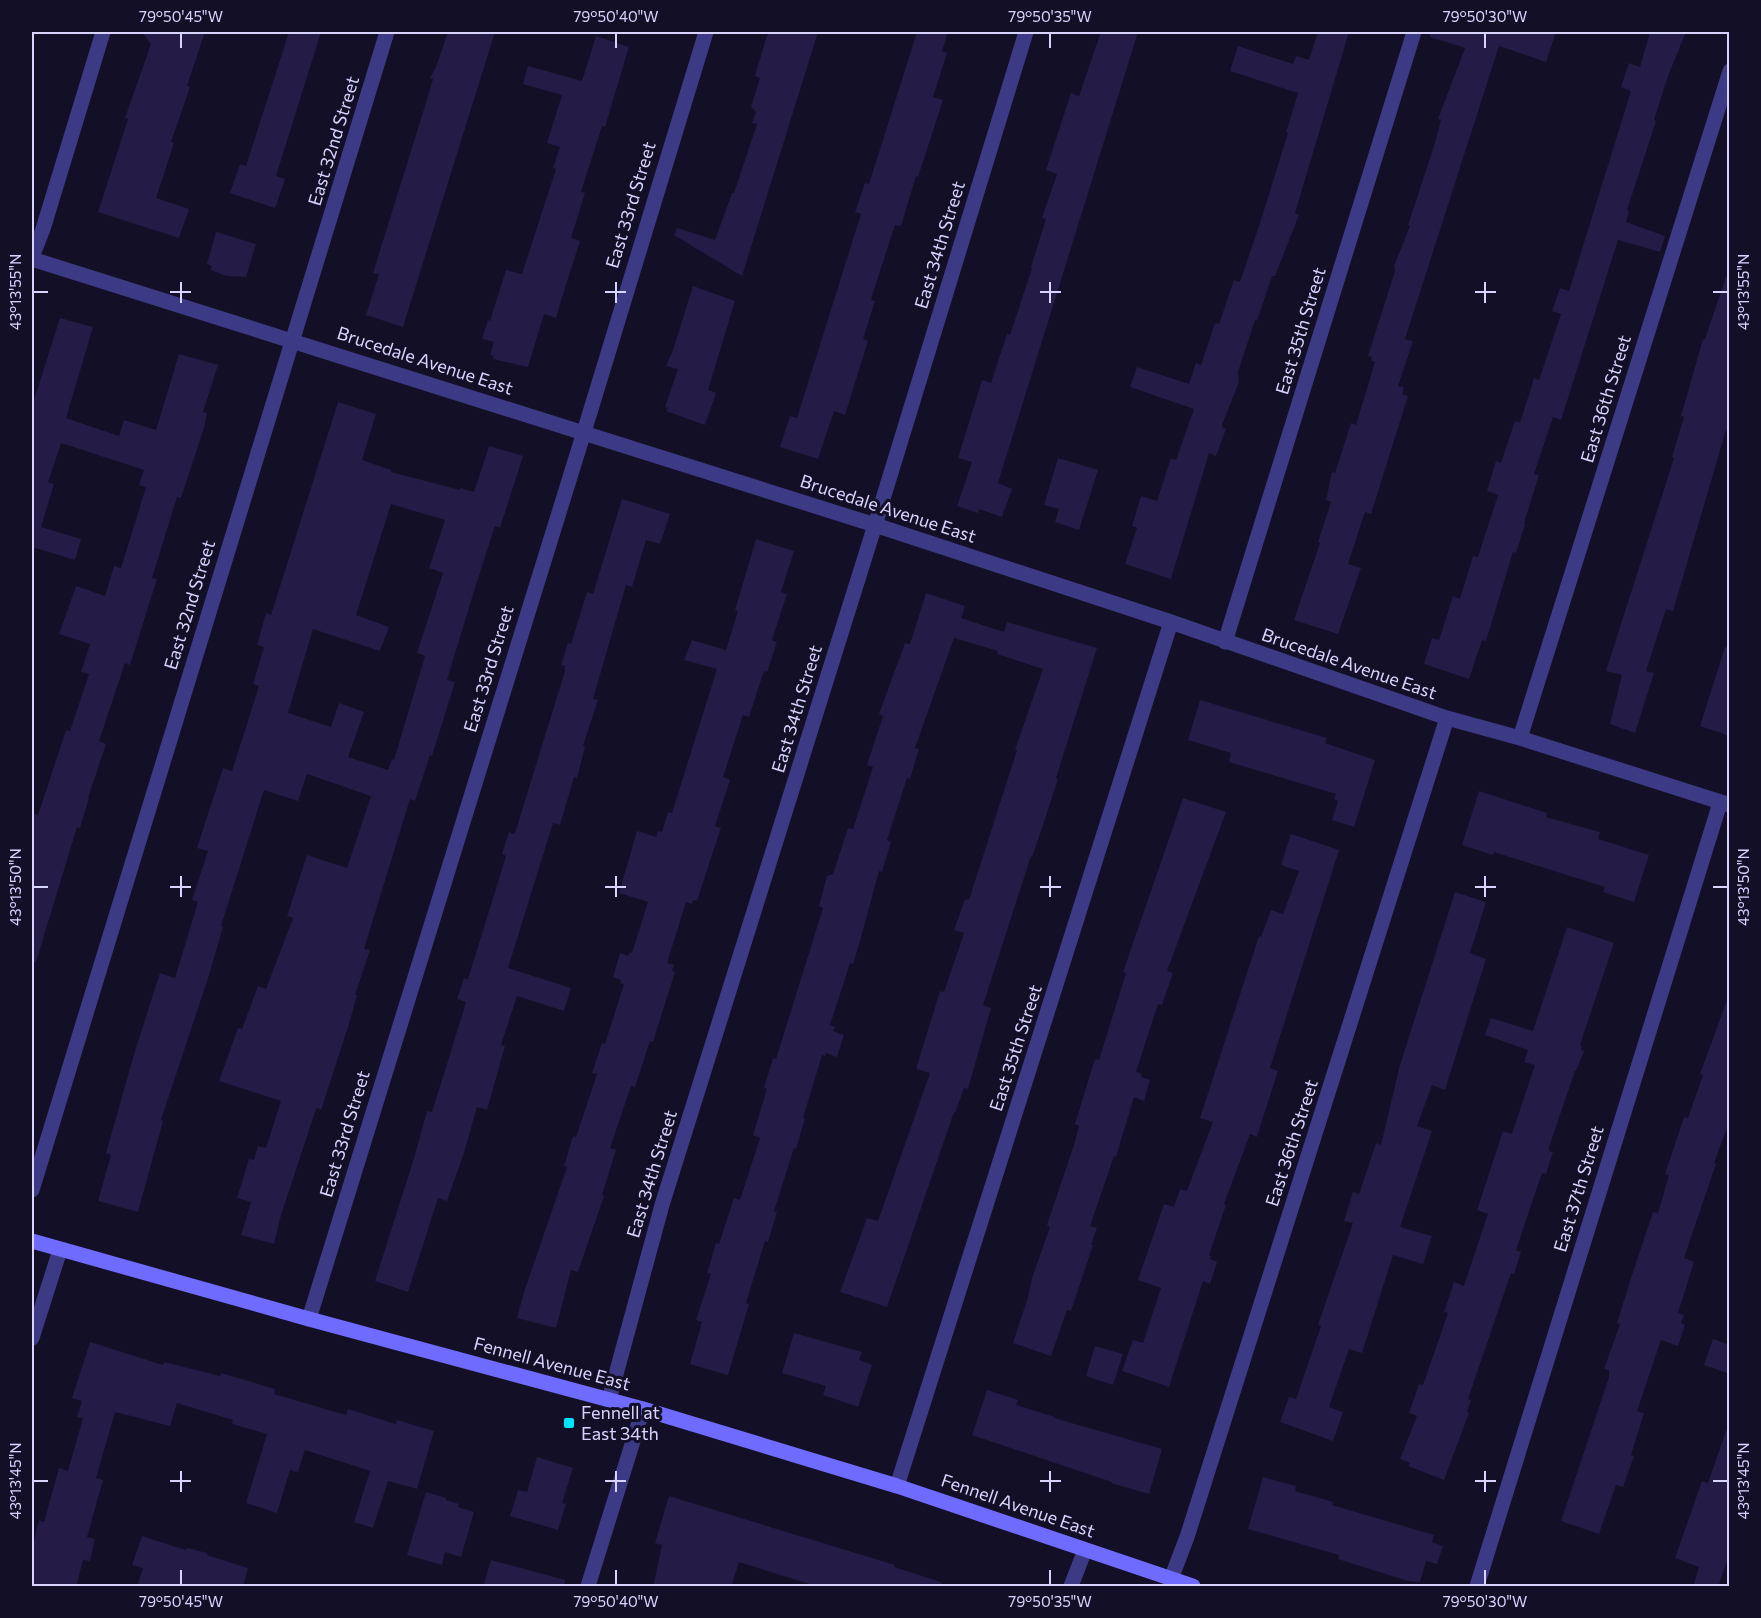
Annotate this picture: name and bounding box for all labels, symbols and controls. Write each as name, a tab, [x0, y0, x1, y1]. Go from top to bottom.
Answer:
text: 79°50'45"W	[139, 7, 223, 25]
text: 79°50'40"W	[573, 7, 659, 25]
text: 79°50'35"W	[1008, 7, 1092, 25]
text: 79°50'30"W	[1443, 7, 1527, 25]
street label: East 32nd Street	[303, 73, 363, 208]
street label: East 33rd Street	[600, 139, 660, 271]
street label: East 34th Street	[909, 178, 969, 311]
text: 43°13'55"N	[6, 254, 24, 330]
text: 43°13'55"N	[1734, 254, 1752, 330]
street label: East 35th Street	[1270, 265, 1330, 397]
street label: Brucedale Avenue East	[335, 321, 516, 399]
street label: East 36th Street	[1575, 332, 1635, 465]
street label: Brucedale Avenue East	[798, 469, 979, 547]
street label: East 32nd Street	[159, 537, 219, 672]
street label: East 33rd Street	[458, 603, 518, 735]
street label: Brucedale Avenue East	[1259, 623, 1440, 703]
street label: East 34th Street	[766, 642, 826, 775]
text: 43°13'50"N	[6, 848, 24, 926]
text: 43°13'50"N	[1734, 848, 1752, 926]
street label: East 35th Street	[984, 982, 1046, 1114]
street label: East 33rd Street	[314, 1068, 374, 1200]
street label: East 36th Street	[1260, 1076, 1322, 1209]
street label: East 34th Street	[621, 1107, 681, 1240]
street label: East 37th Street	[1548, 1123, 1608, 1254]
street label: Fennell Avenue East	[472, 1332, 633, 1395]
place label: Fennell at East 34th	[581, 1401, 660, 1444]
marker: Fennell at East 34th	[562, 1416, 576, 1430]
text: 43°13'45"N	[6, 1442, 24, 1520]
text: 43°13'45"N	[1734, 1442, 1752, 1520]
street label: Fennell Avenue East	[939, 1468, 1098, 1542]
text: 79°50'45"W	[139, 1592, 223, 1610]
text: 79°50'40"W	[573, 1592, 659, 1610]
text: 79°50'35"W	[1008, 1592, 1092, 1610]
text: 79°50'30"W	[1443, 1592, 1527, 1610]

